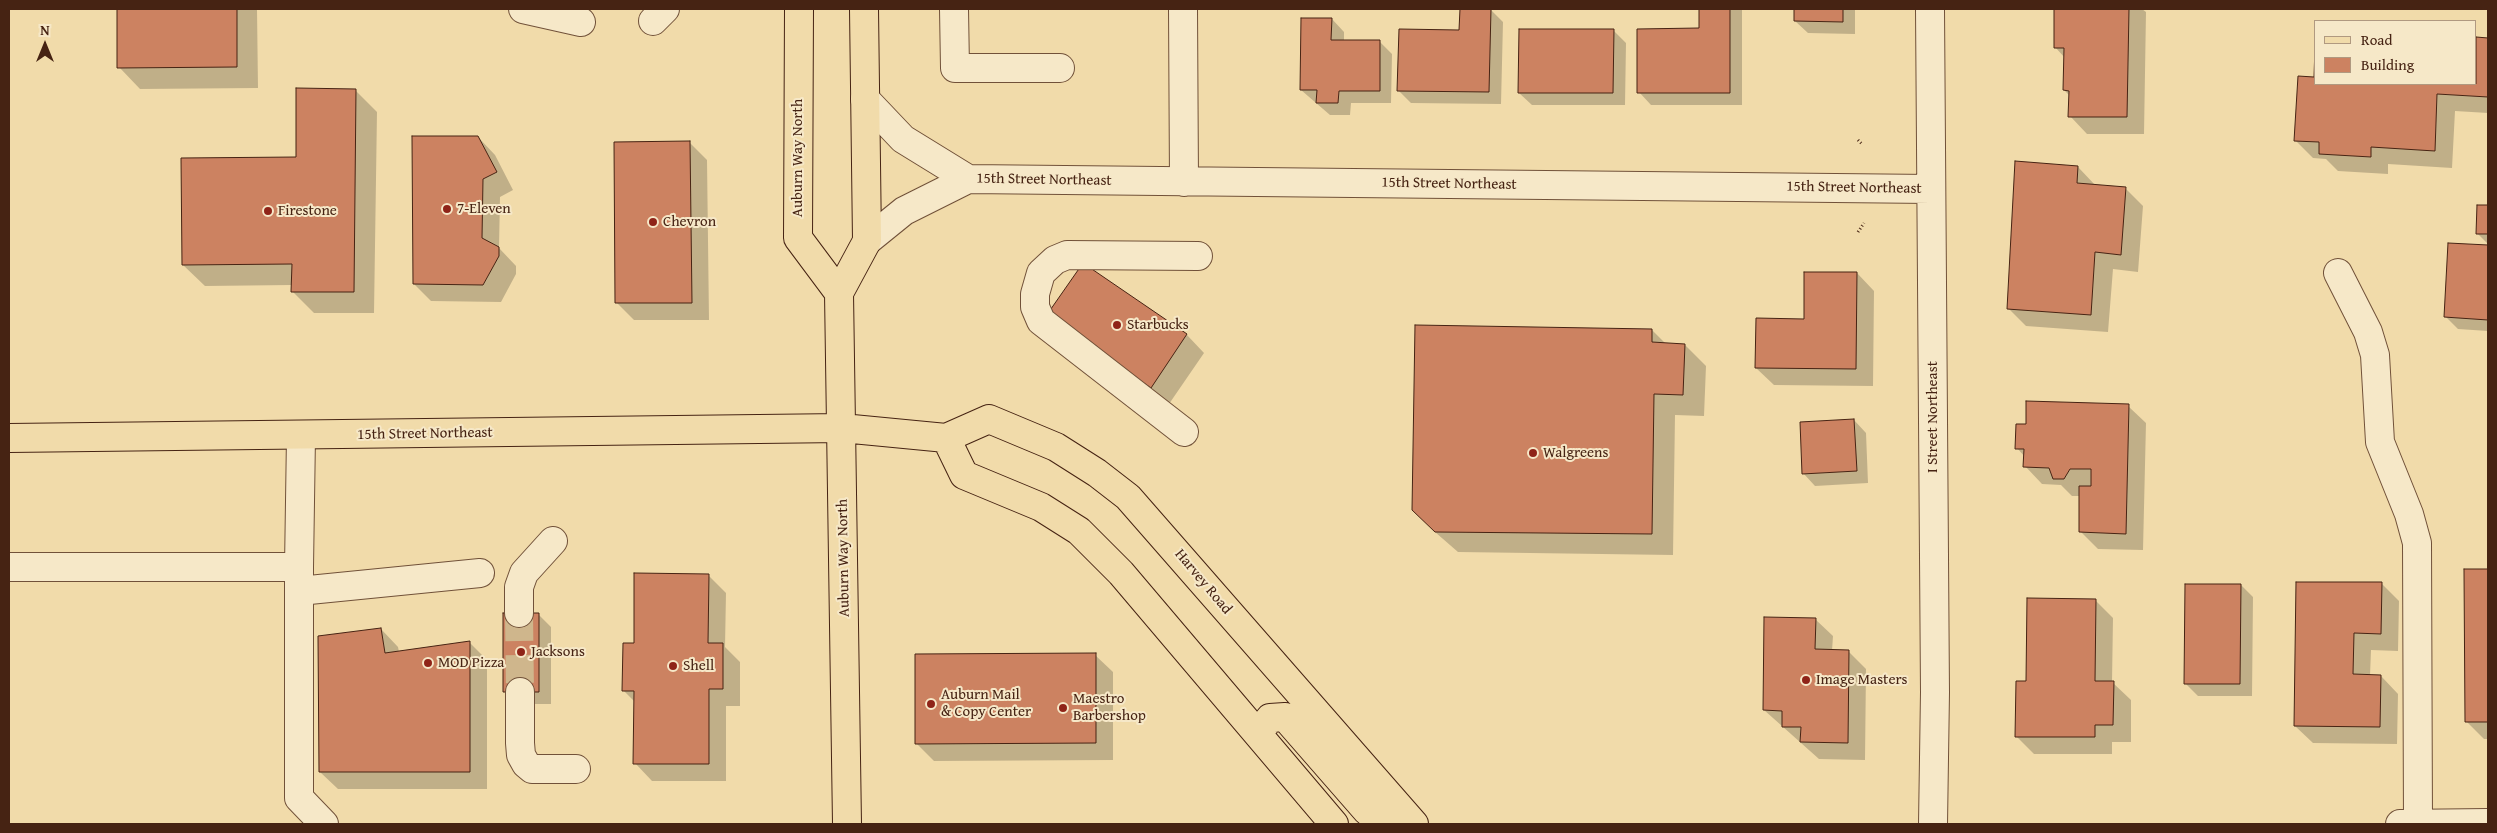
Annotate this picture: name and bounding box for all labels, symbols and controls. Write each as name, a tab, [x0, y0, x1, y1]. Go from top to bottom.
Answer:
north arrow	[20, 20, 70, 70]
text: N	[40, 20, 50, 40]
legend	[2314, 20, 2477, 85]
text: Road	[2361, 29, 2392, 50]
text: Building	[2361, 54, 2414, 75]
street label: Auburn Way North	[789, 99, 807, 217]
street label: 15th Street Northeast	[976, 170, 1112, 190]
street label: 15th Street Northeast	[1381, 174, 1517, 194]
street label: 15th Street Northeast	[1786, 178, 1922, 198]
place label: 7-Eleven	[457, 200, 511, 218]
place label: Firestone	[278, 202, 337, 220]
marker: 7-Eleven	[441, 203, 453, 215]
marker: Firestone	[262, 205, 274, 217]
place label: Chevron	[663, 213, 716, 231]
marker: Chevron	[647, 216, 659, 228]
place label: Starbucks	[1127, 316, 1189, 334]
marker: Starbucks	[1111, 319, 1123, 331]
street label: I Street Northeast	[1924, 361, 1942, 473]
street label: 15th Street Northeast	[357, 424, 493, 444]
place label: Walgreens	[1543, 444, 1608, 462]
marker: Walgreens	[1527, 447, 1539, 459]
street label: Auburn Way North	[834, 499, 854, 617]
street label: Harvey Road	[1171, 546, 1235, 618]
place label: Jacksons	[531, 643, 585, 661]
marker: Jacksons	[515, 646, 527, 658]
place label: MOD Pizza	[438, 654, 504, 672]
marker: MOD Pizza	[422, 657, 434, 669]
place label: Shell	[683, 657, 714, 675]
marker: Shell	[667, 660, 679, 672]
place label: Image Masters	[1816, 671, 1908, 689]
marker: Image Masters	[1800, 674, 1812, 686]
place label: Auburn Mail & Copy Center	[941, 686, 1031, 721]
place label: Maestro Barbershop	[1073, 690, 1146, 725]
marker: Auburn Mail & Copy Center	[925, 698, 937, 710]
marker: Maestro Barbershop	[1057, 702, 1069, 714]

